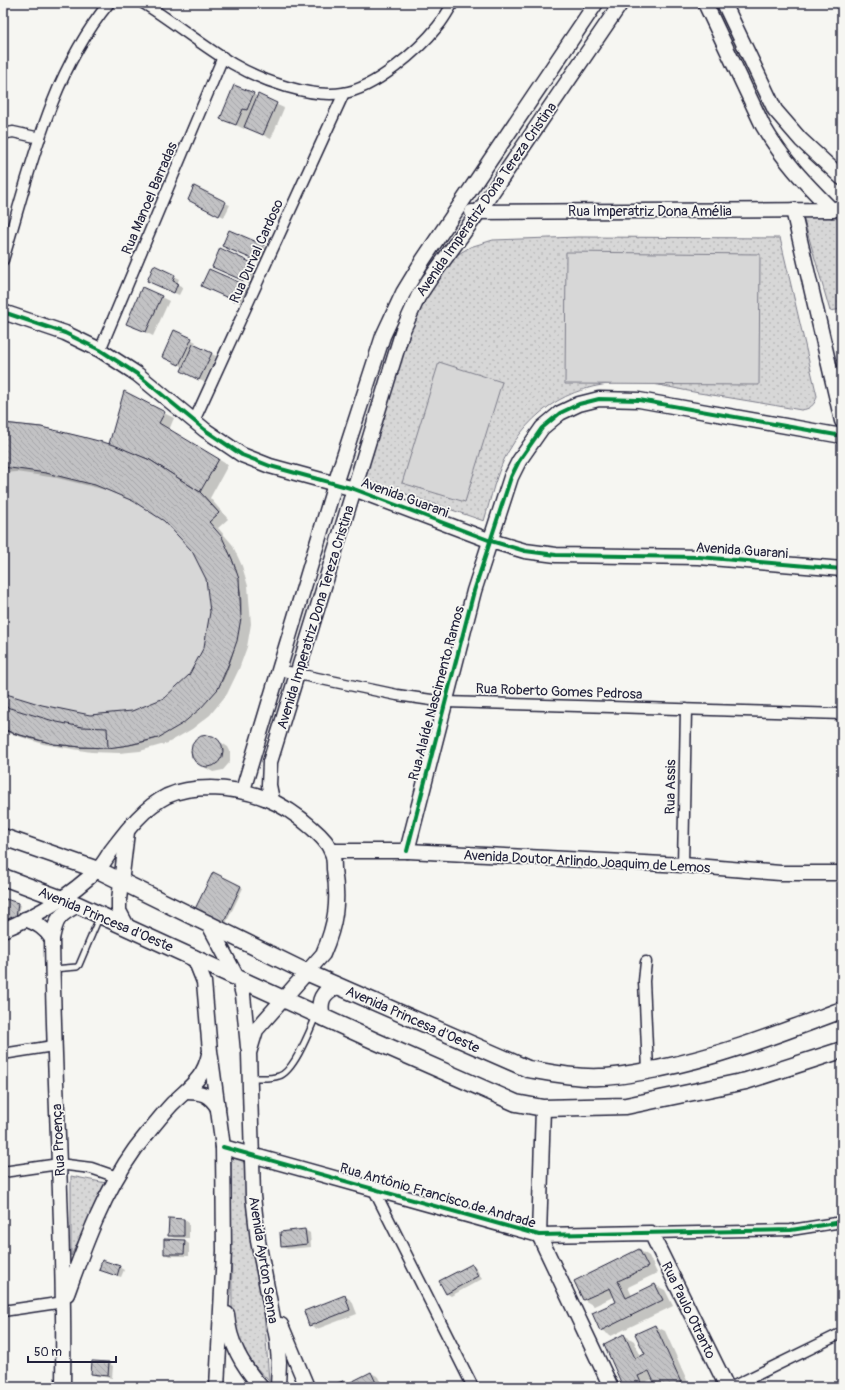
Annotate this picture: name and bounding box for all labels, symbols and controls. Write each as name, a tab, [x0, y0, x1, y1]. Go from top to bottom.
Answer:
street label: Avenida Imperatriz Dona Tereza Cristina	[413, 99, 560, 300]
street label: Rua Manoel Barradas	[118, 139, 181, 257]
street label: Rua Durval Cardoso	[226, 196, 287, 306]
street label: Rua Imperatriz Dona Amélia	[568, 203, 732, 220]
street label: Avenida Guarani	[359, 474, 452, 521]
street label: Avenida Imperatriz Dona Tereza Cristina	[273, 503, 358, 731]
street label: Avenida Guarani	[695, 539, 789, 562]
street label: Rua Alaíde Nascimento Ramos	[405, 603, 468, 782]
street label: Rua Roberto Gomes Pedrosa	[475, 680, 643, 703]
street label: Rua Assis	[662, 759, 679, 815]
street label: Avenida Doutor Arlindo Joaquim de Lemos	[463, 847, 712, 876]
street label: Avenida Princesa d'Oeste	[36, 883, 176, 956]
street label: Avenida Princesa d'Oeste	[343, 982, 482, 1057]
street label: Rua Proença	[48, 1103, 69, 1177]
street label: Rua Antônio Francisco de Andrade	[338, 1159, 538, 1232]
street label: Avenida Ayrton Senna	[245, 1195, 282, 1325]
street label: Rua Paulo Otranto	[658, 1259, 720, 1362]
scale bar	[28, 1338, 116, 1364]
text: 50 m	[34, 1345, 62, 1360]

